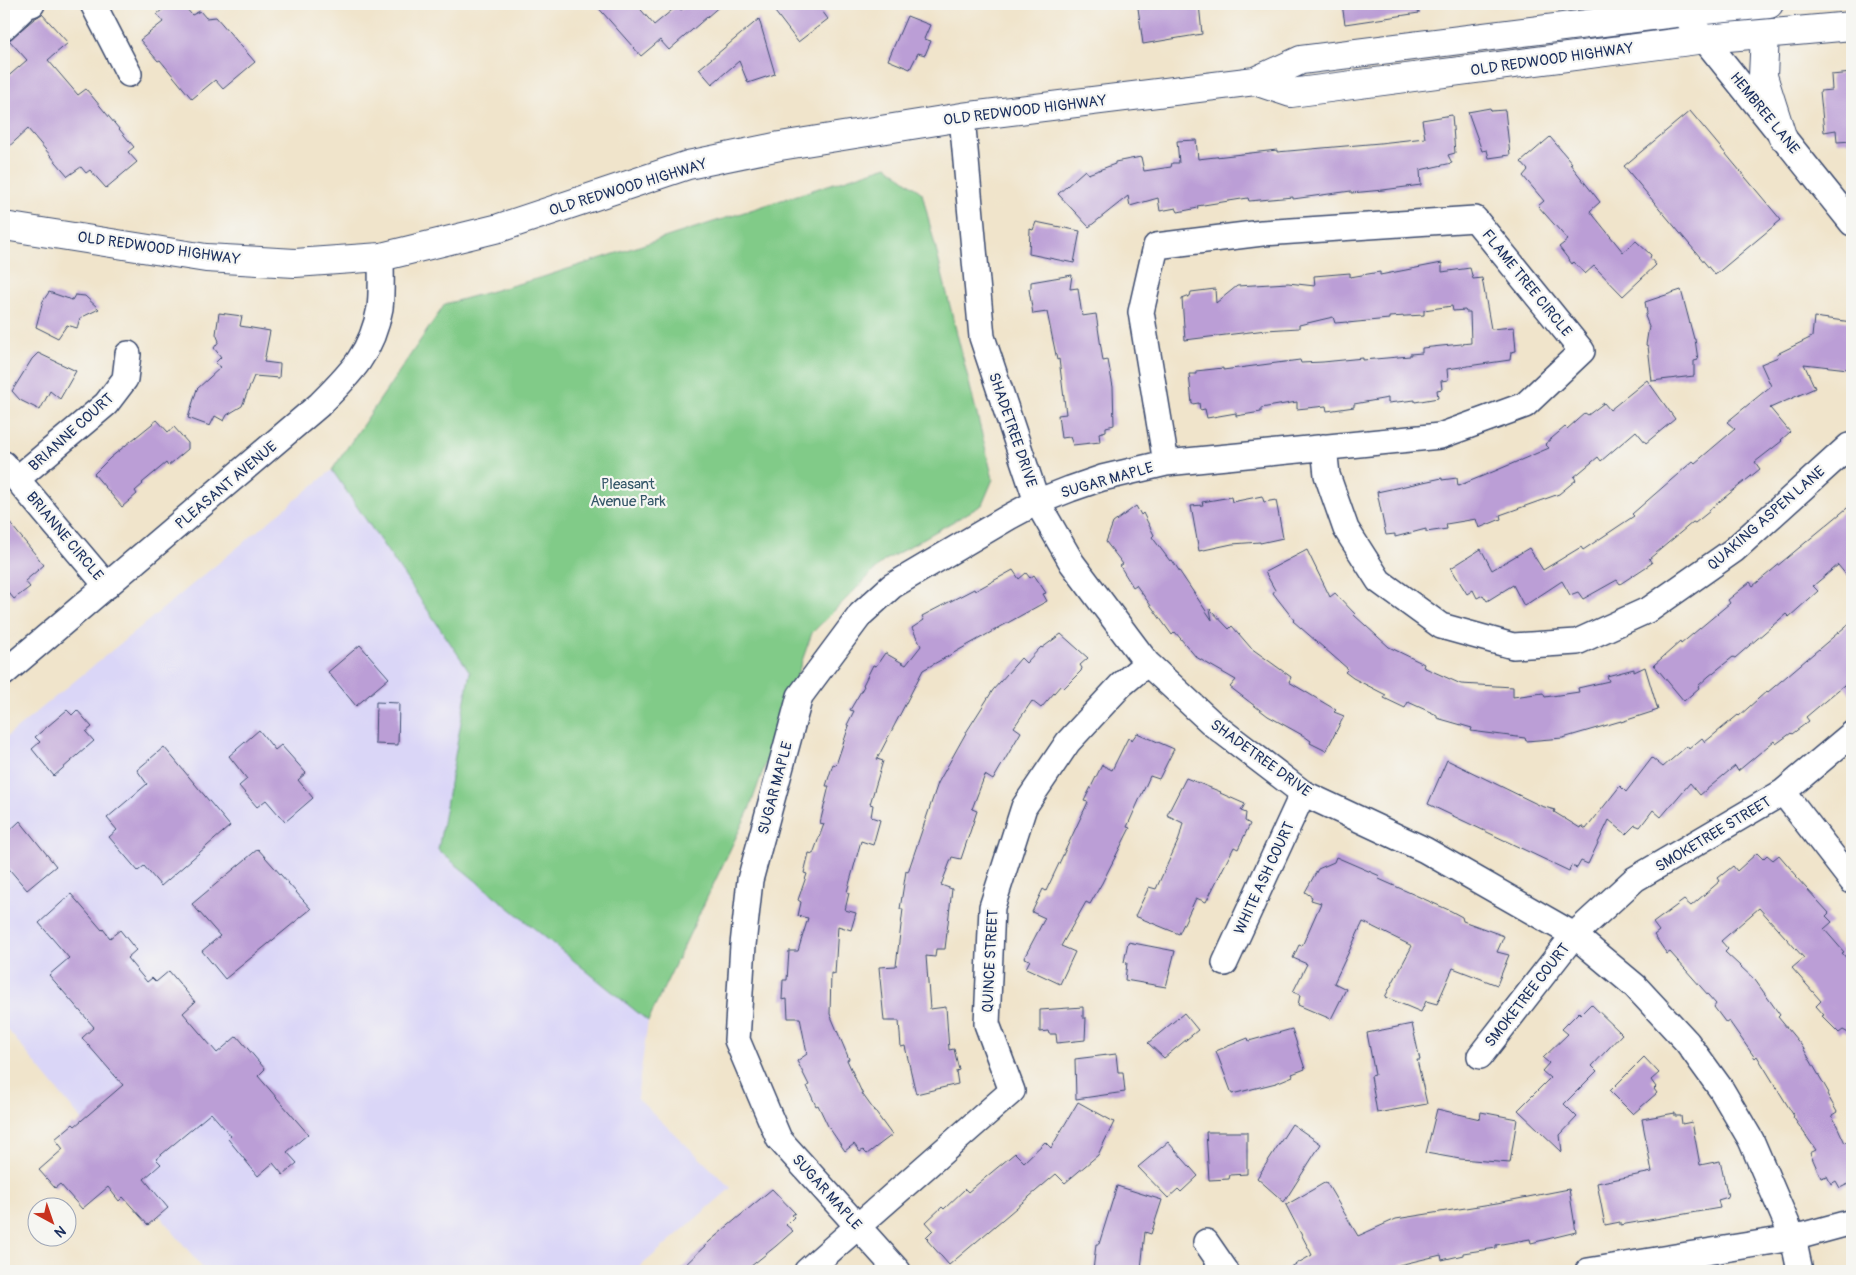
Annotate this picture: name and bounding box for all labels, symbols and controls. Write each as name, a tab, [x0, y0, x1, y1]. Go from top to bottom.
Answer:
street label: OLD REDWOOD HIGHWAY	[1469, 39, 1635, 80]
street label: HEMBREE LANE	[1726, 68, 1804, 158]
street label: OLD REDWOOD HIGHWAY	[942, 91, 1108, 130]
street label: OLD REDWOOD HIGHWAY	[547, 154, 710, 221]
street label: FLAME TREE CIRCLE	[1477, 226, 1576, 341]
street label: OLD REDWOOD HIGHWAY	[76, 228, 242, 269]
street label: SHADETREE DRIVE	[984, 370, 1041, 490]
street label: BRIANNE COURT	[25, 389, 118, 475]
street label: PLEASANT AVENUE	[171, 437, 281, 534]
street label: SUGAR MAPLE	[1059, 458, 1156, 503]
street label: QUAKING ASPEN LANE	[1704, 462, 1829, 575]
park label: Pleasant Avenue Park	[590, 475, 667, 511]
street label: BRIANNE CIRCLE	[22, 488, 107, 585]
street label: SHADETREE DRIVE	[1207, 715, 1315, 802]
street label: SUGAR MAPLE	[754, 739, 797, 837]
street label: SMOKETREE STREET	[1652, 792, 1774, 876]
street label: WHITE ASH COURT	[1230, 819, 1299, 938]
street label: QUINCE STREET	[978, 909, 1003, 1013]
street label: SMOKETREE COURT	[1481, 939, 1574, 1051]
street label: SUGAR MAPLE	[788, 1151, 866, 1234]
north arrow	[28, 1198, 78, 1248]
text: N	[51, 1222, 69, 1241]

